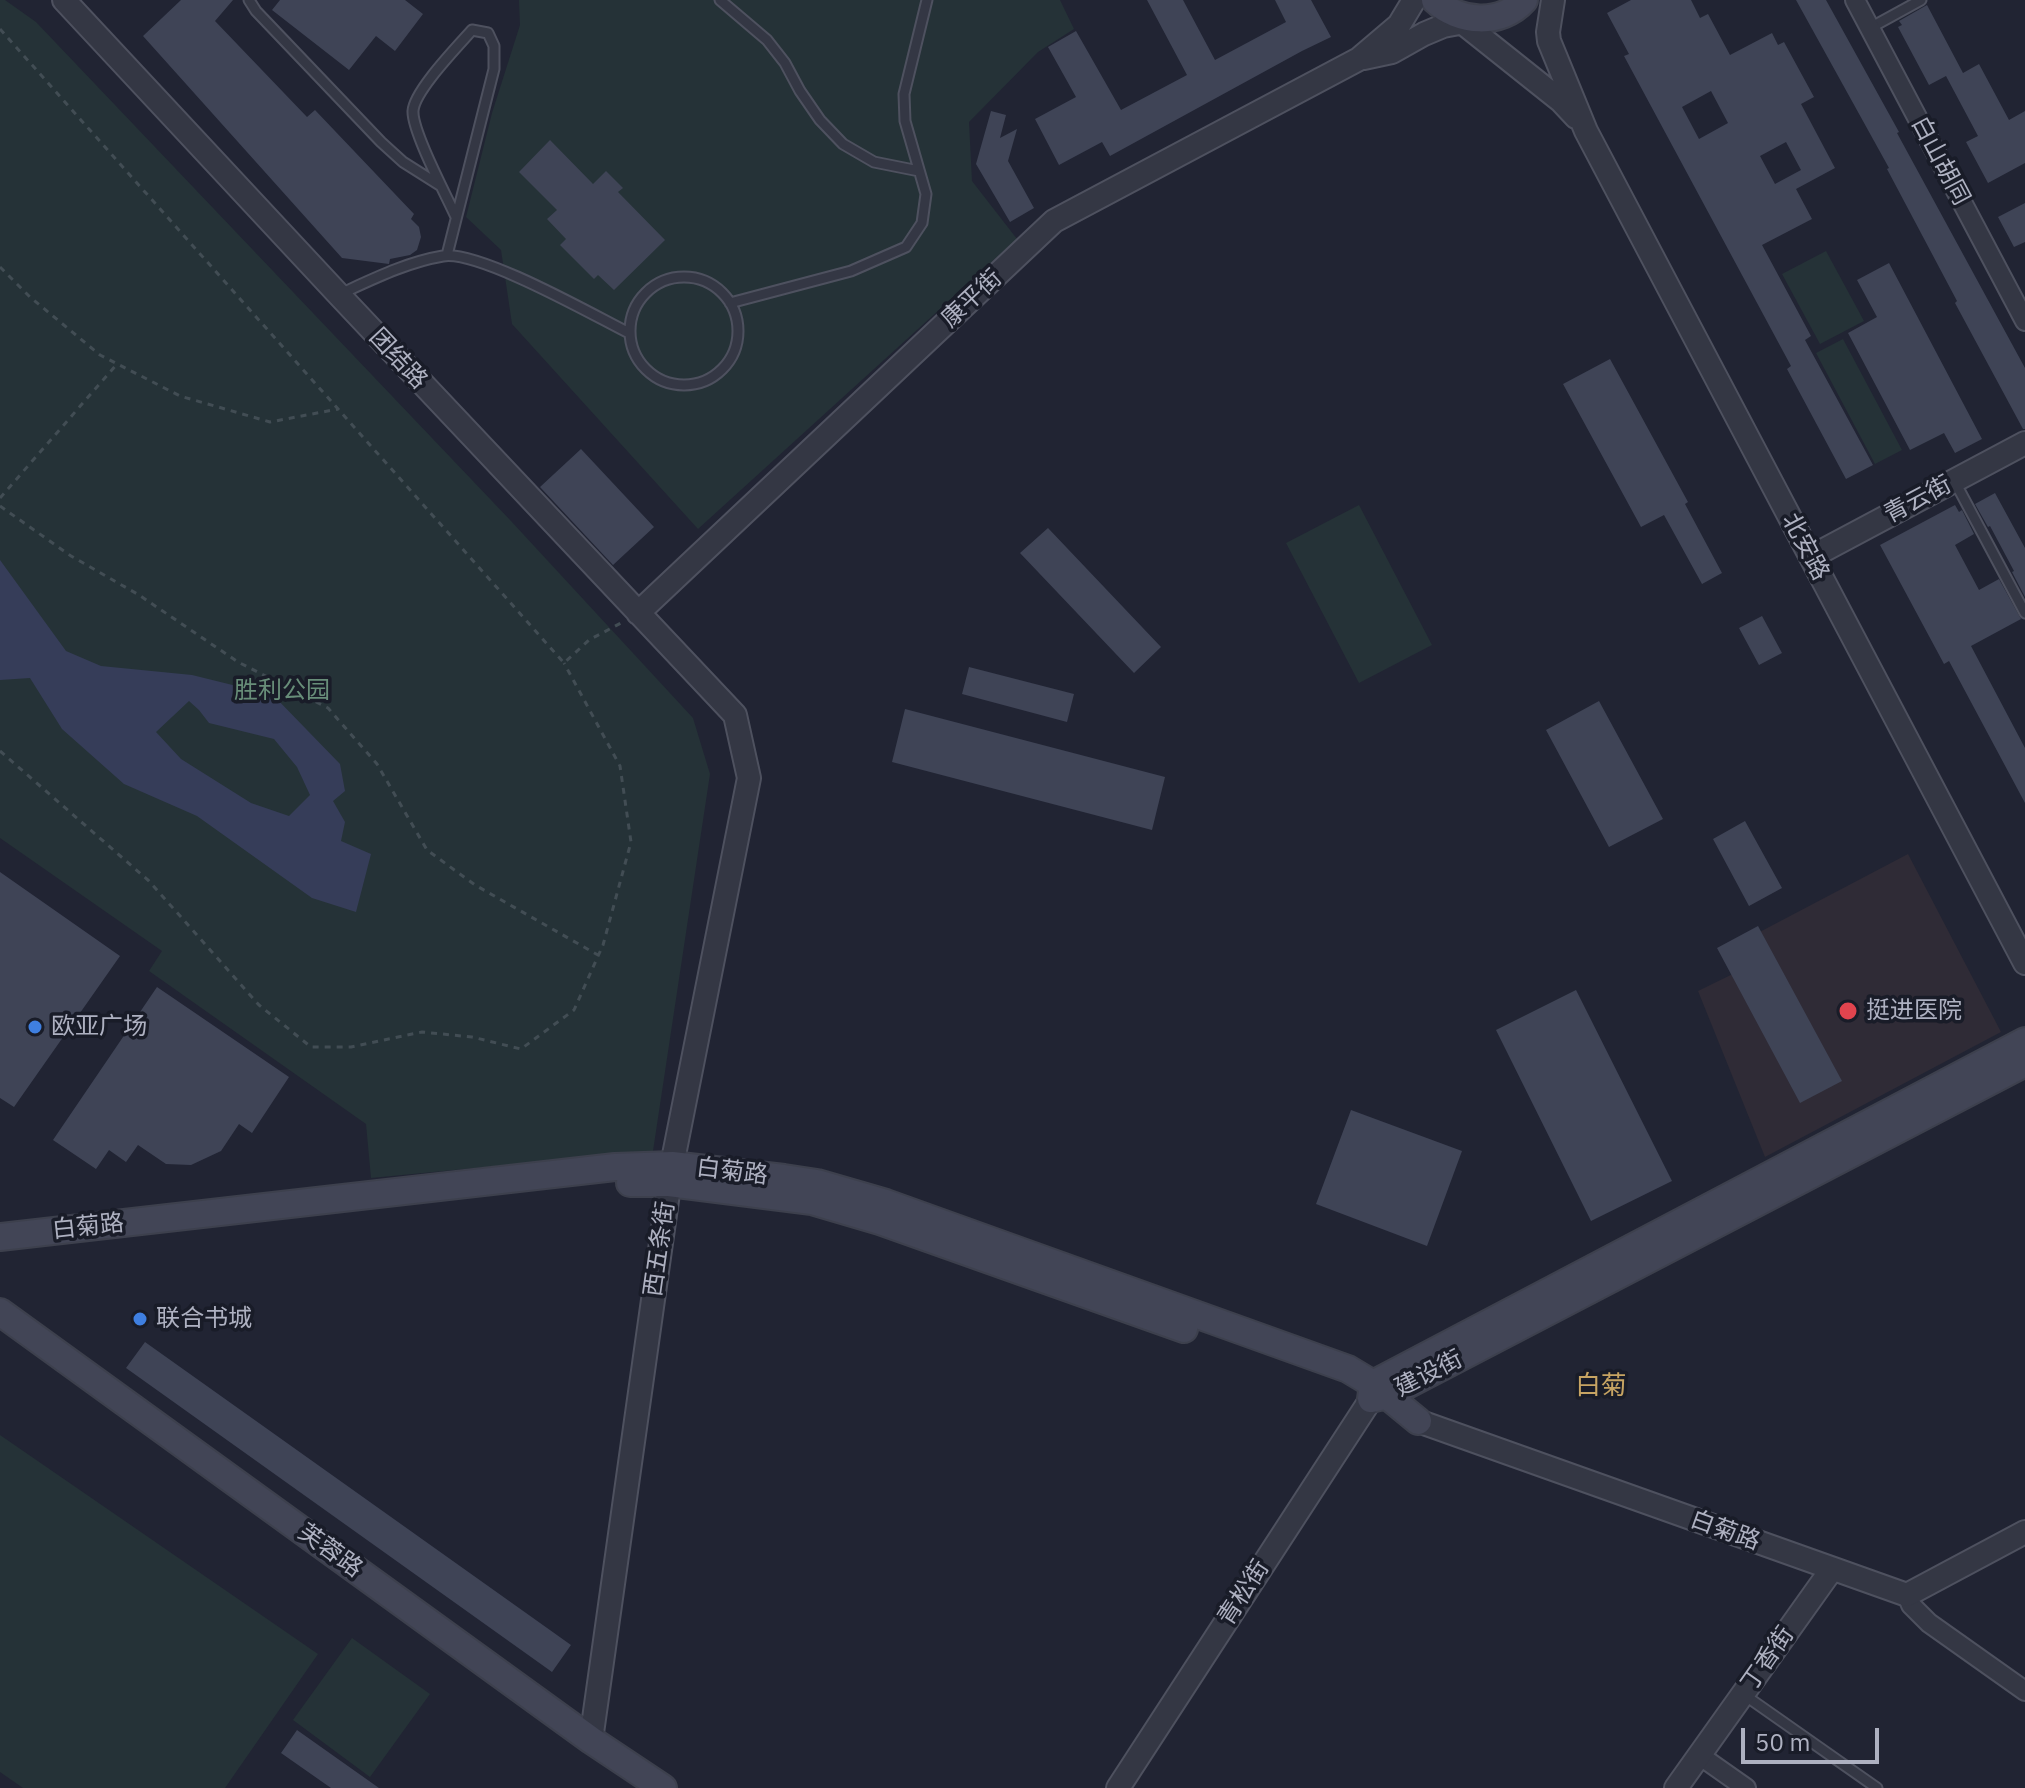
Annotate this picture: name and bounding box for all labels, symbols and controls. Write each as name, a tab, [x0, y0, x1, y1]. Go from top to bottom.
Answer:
street label: 白山胡同	[1905, 112, 1975, 210]
street label: 康平街	[936, 264, 1008, 334]
street label: 团结路	[363, 323, 433, 395]
street label: 青云街	[1879, 470, 1957, 530]
street label: 北安路	[1775, 508, 1835, 586]
park label: 胜利公园	[234, 677, 330, 705]
place label: 挺进医院	[1866, 997, 1962, 1025]
marker: 挺进医院	[1837, 1000, 1859, 1022]
place label: 欧亚广场	[51, 1013, 147, 1041]
marker: 欧亚广场	[26, 1018, 44, 1036]
street label: 白菊路	[695, 1153, 769, 1191]
street label: 西五条街	[639, 1199, 681, 1299]
street label: 白菊路	[51, 1209, 125, 1245]
place label: 联合书城	[156, 1305, 252, 1333]
marker: 联合书城	[131, 1310, 149, 1328]
street label: 建设街	[1390, 1345, 1468, 1403]
district label: 白菊	[1575, 1370, 1627, 1402]
street label: 白菊路	[1686, 1505, 1764, 1557]
street label: 芙蓉路	[292, 1518, 368, 1584]
street label: 青松街	[1212, 1555, 1276, 1631]
street label: 丁香街	[1736, 1621, 1800, 1697]
scale bar	[1745, 1712, 1883, 1762]
text: 50 m	[1755, 1726, 1810, 1758]

